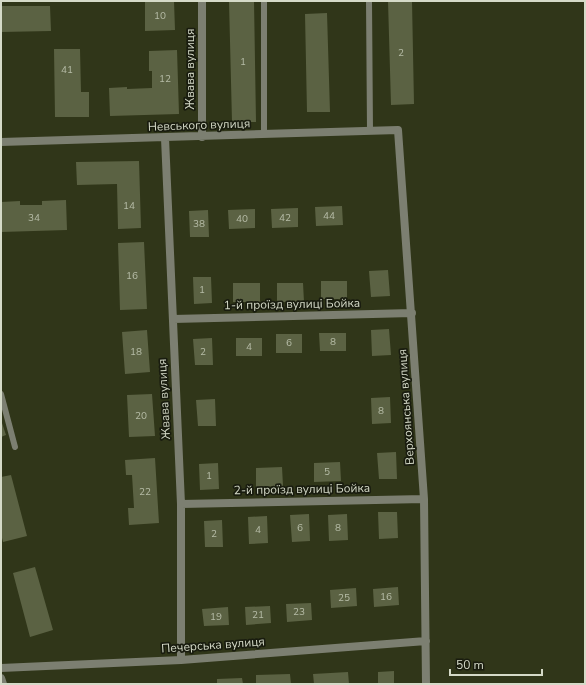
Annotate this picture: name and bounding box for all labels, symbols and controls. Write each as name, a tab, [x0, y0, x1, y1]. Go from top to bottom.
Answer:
house number: 10	[154, 9, 166, 23]
street label: Жвава вулиця	[182, 29, 198, 109]
house number: 2	[398, 46, 404, 60]
house number: 1	[240, 55, 246, 69]
house number: 41	[61, 63, 73, 77]
house number: 12	[159, 72, 171, 86]
street label: Невського вулиця	[147, 115, 251, 135]
house number: 14	[123, 199, 135, 213]
house number: 44	[323, 209, 335, 223]
house number: 34	[28, 211, 40, 225]
house number: 42	[279, 211, 291, 225]
house number: 40	[236, 212, 248, 226]
house number: 38	[193, 217, 205, 231]
house number: 16	[126, 269, 138, 283]
house number: 1	[199, 283, 205, 297]
street label: 1-й проїзд вулиці Бойка	[224, 295, 360, 313]
house number: 8	[330, 335, 336, 349]
house number: 6	[286, 336, 292, 350]
house number: 4	[246, 340, 252, 354]
house number: 18	[130, 345, 142, 359]
house number: 2	[200, 345, 206, 359]
street label: Верхоянська вулиця	[394, 348, 418, 466]
street label: Жвава вулиця	[154, 358, 174, 440]
house number: 8	[378, 404, 384, 418]
house number: 20	[135, 409, 147, 423]
house number: 5	[324, 465, 330, 479]
house number: 1	[206, 469, 212, 483]
street label: 2-й проїзд вулиці Бойка	[234, 480, 370, 498]
house number: 22	[139, 485, 151, 499]
house number: 6	[297, 521, 303, 535]
house number: 8	[335, 521, 341, 535]
house number: 4	[255, 523, 261, 537]
house number: 2	[211, 527, 217, 541]
house number: 16	[380, 590, 392, 604]
house number: 25	[338, 591, 350, 605]
house number: 23	[293, 605, 305, 619]
house number: 21	[252, 608, 264, 622]
house number: 19	[210, 610, 222, 624]
street label: Печерська вулиця	[161, 633, 265, 657]
scale bar	[450, 651, 542, 677]
text: 50 m	[456, 657, 484, 673]

